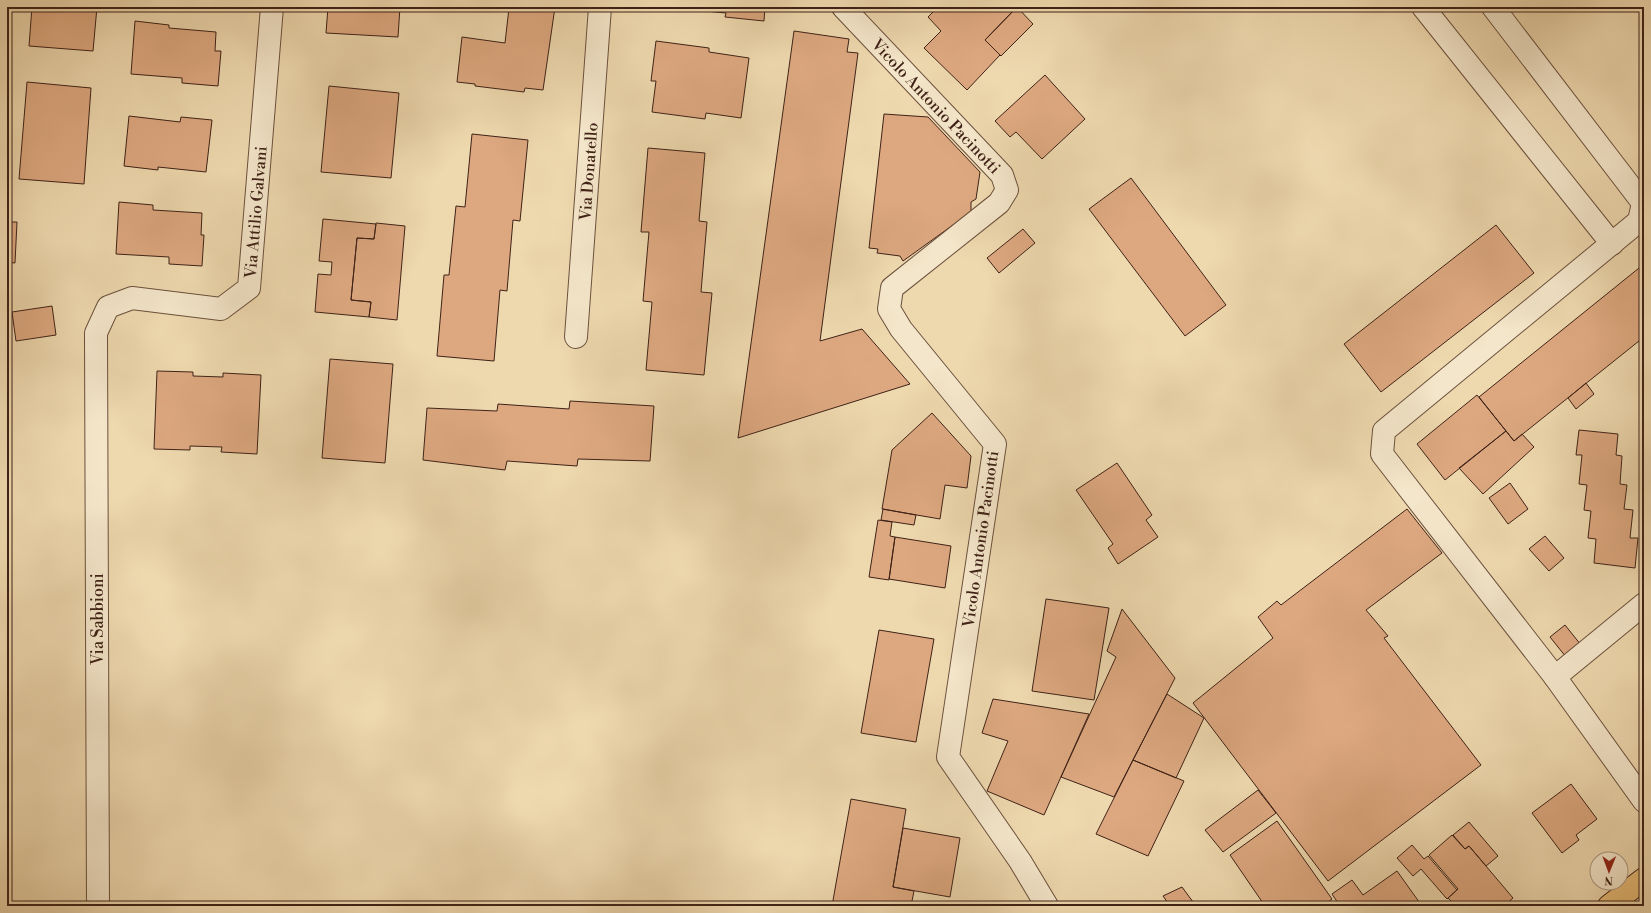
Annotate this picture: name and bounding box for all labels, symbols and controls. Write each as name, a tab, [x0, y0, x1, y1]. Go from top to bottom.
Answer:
street label: Vicolo Antonio Pacinotti	[866, 34, 1004, 178]
street label: Via Donatello	[575, 122, 603, 222]
street label: Via Attilio Galvani	[241, 145, 272, 280]
street label: Vicolo Antonio Pacinotti	[959, 449, 1003, 630]
street label: Via Sabbioni	[88, 573, 108, 666]
north arrow	[1589, 851, 1629, 891]
text: N	[1604, 873, 1613, 887]

